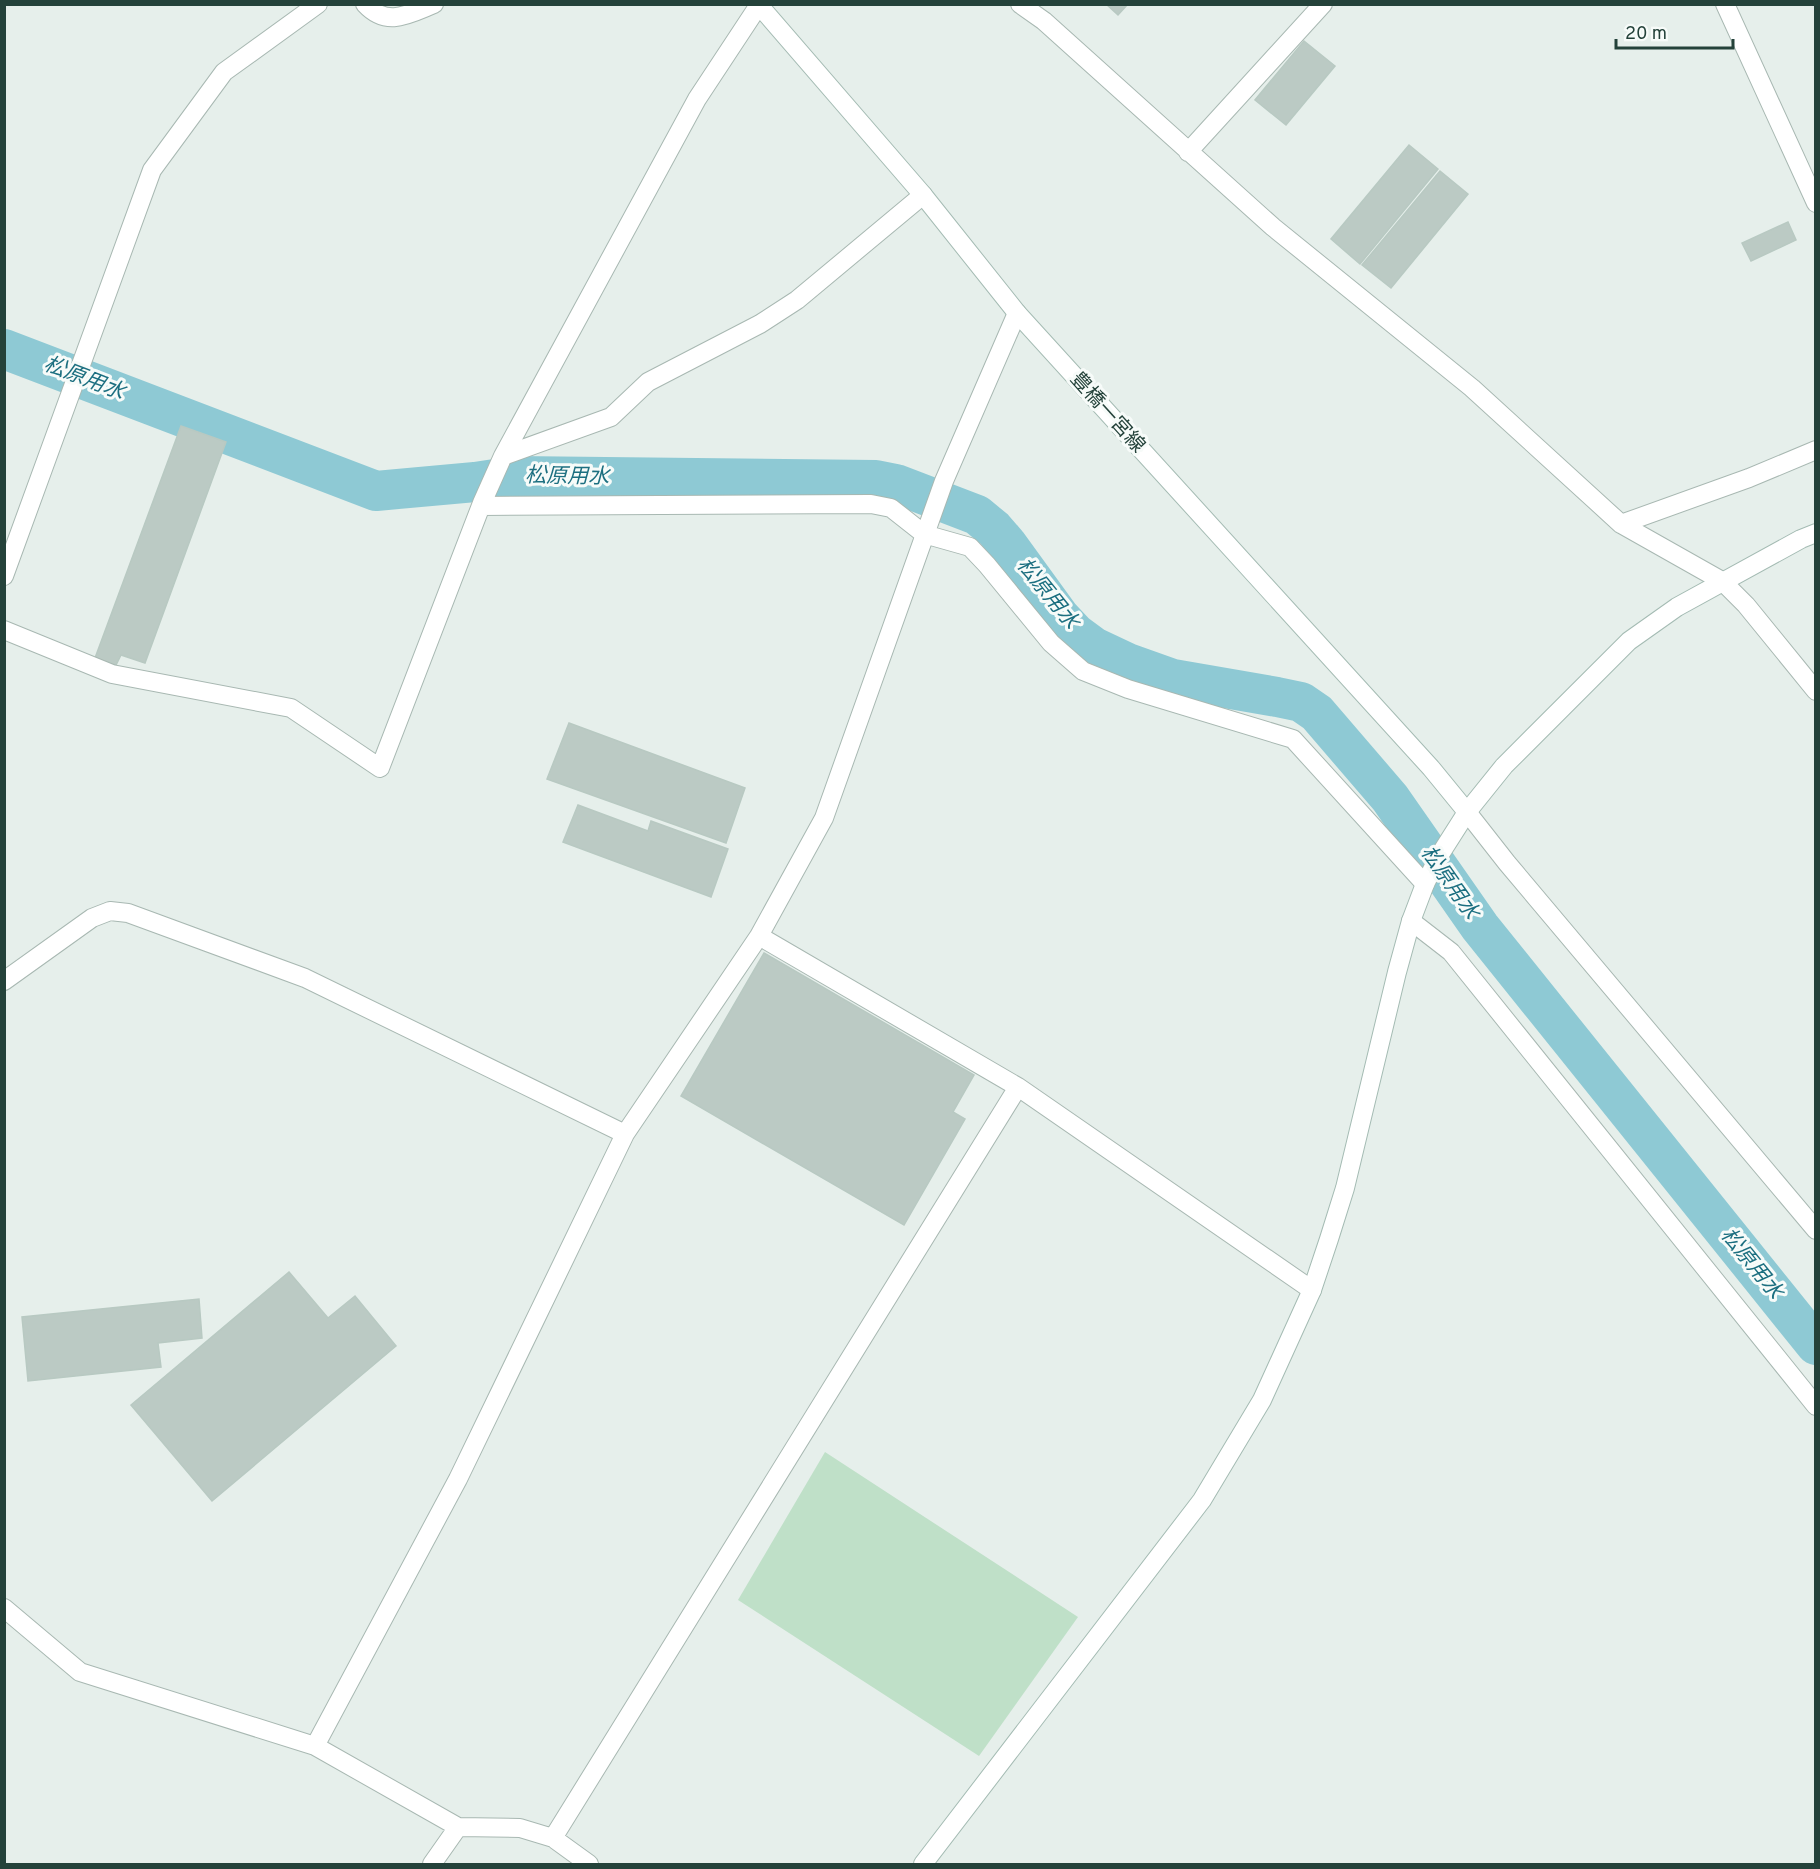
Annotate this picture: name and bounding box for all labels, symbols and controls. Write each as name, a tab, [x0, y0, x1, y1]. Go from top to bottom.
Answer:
scale bar	[1616, 12, 1733, 50]
text: 20 m	[1625, 23, 1667, 46]
water label: 松原用水	[40, 351, 130, 407]
street label: 豊橋一宮線	[1064, 367, 1150, 459]
water label: 松原用水	[525, 463, 611, 491]
water label: 松原用水	[1010, 553, 1085, 637]
water label: 松原用水	[1414, 841, 1485, 927]
water label: 松原用水	[1714, 1223, 1789, 1307]

